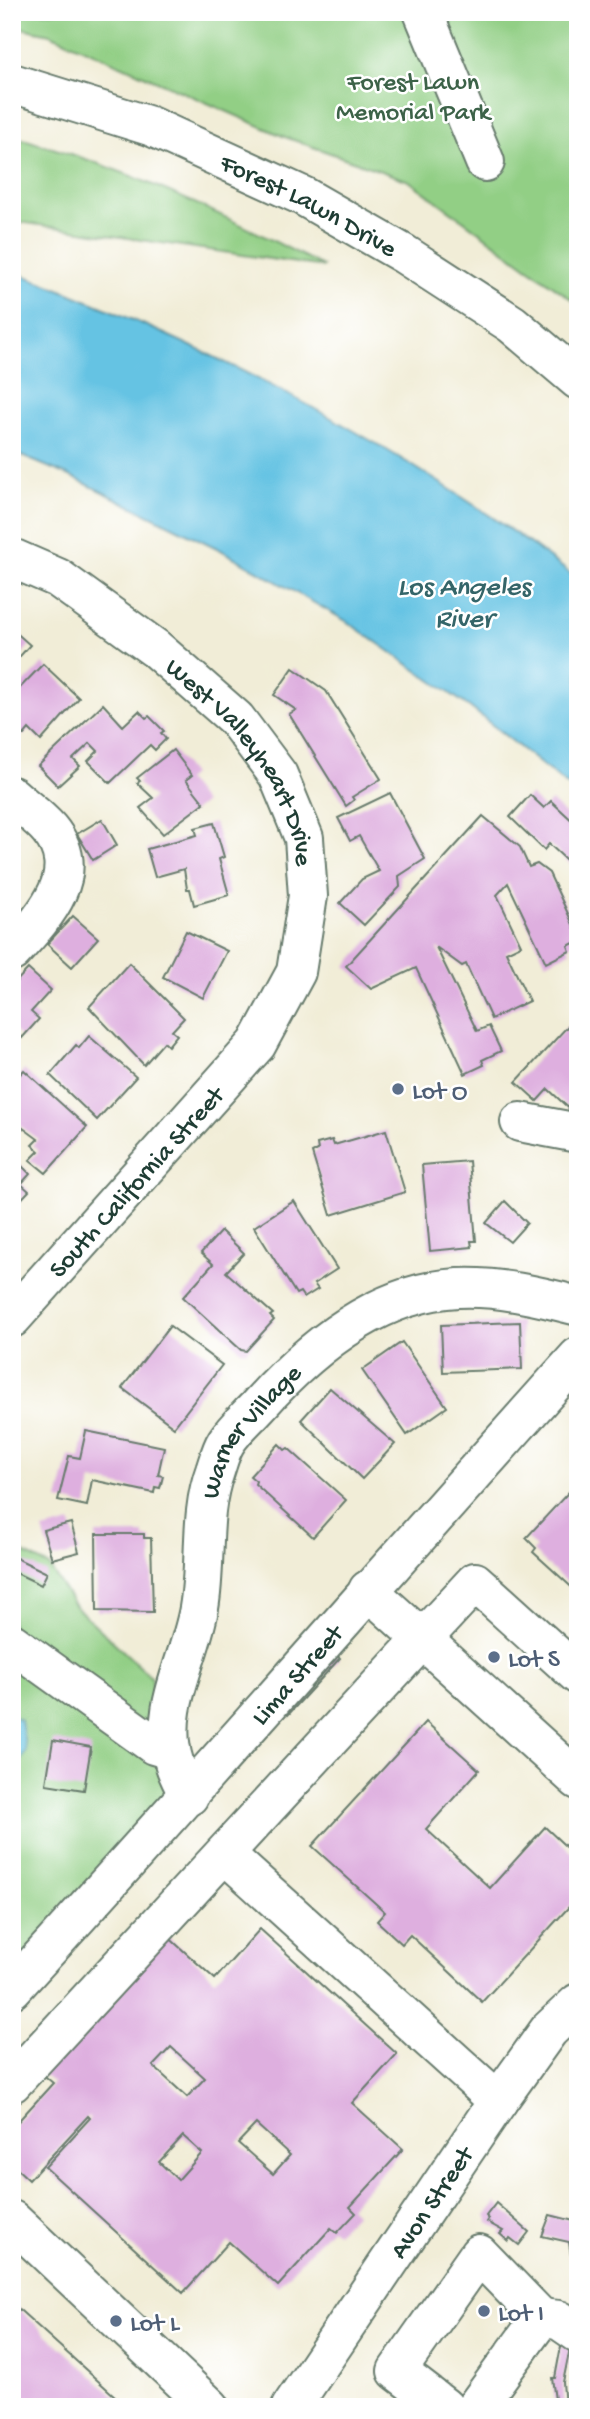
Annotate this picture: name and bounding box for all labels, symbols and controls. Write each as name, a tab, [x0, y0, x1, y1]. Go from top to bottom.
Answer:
park label: Forest Lawn Memorial Park	[336, 69, 492, 130]
street label: Forest Lawn Drive	[213, 149, 402, 267]
water label: Los Angeles River	[398, 572, 533, 637]
street label: West Valleyheart Drive	[157, 653, 317, 868]
place label: Lot O	[412, 1078, 468, 1109]
street label: South California Street	[44, 1080, 234, 1286]
marker: Lot O	[390, 1081, 406, 1097]
street label: Warner Village	[197, 1359, 310, 1502]
street label: Lima Street	[246, 1619, 353, 1733]
place label: Lot S	[508, 1646, 561, 1677]
marker: Lot S	[486, 1649, 502, 1665]
street label: Avon Street	[385, 2140, 484, 2266]
place label: Lot I	[498, 2300, 544, 2331]
marker: Lot I	[476, 2303, 492, 2319]
place label: Lot L	[130, 2310, 181, 2341]
marker: Lot L	[108, 2313, 124, 2329]

